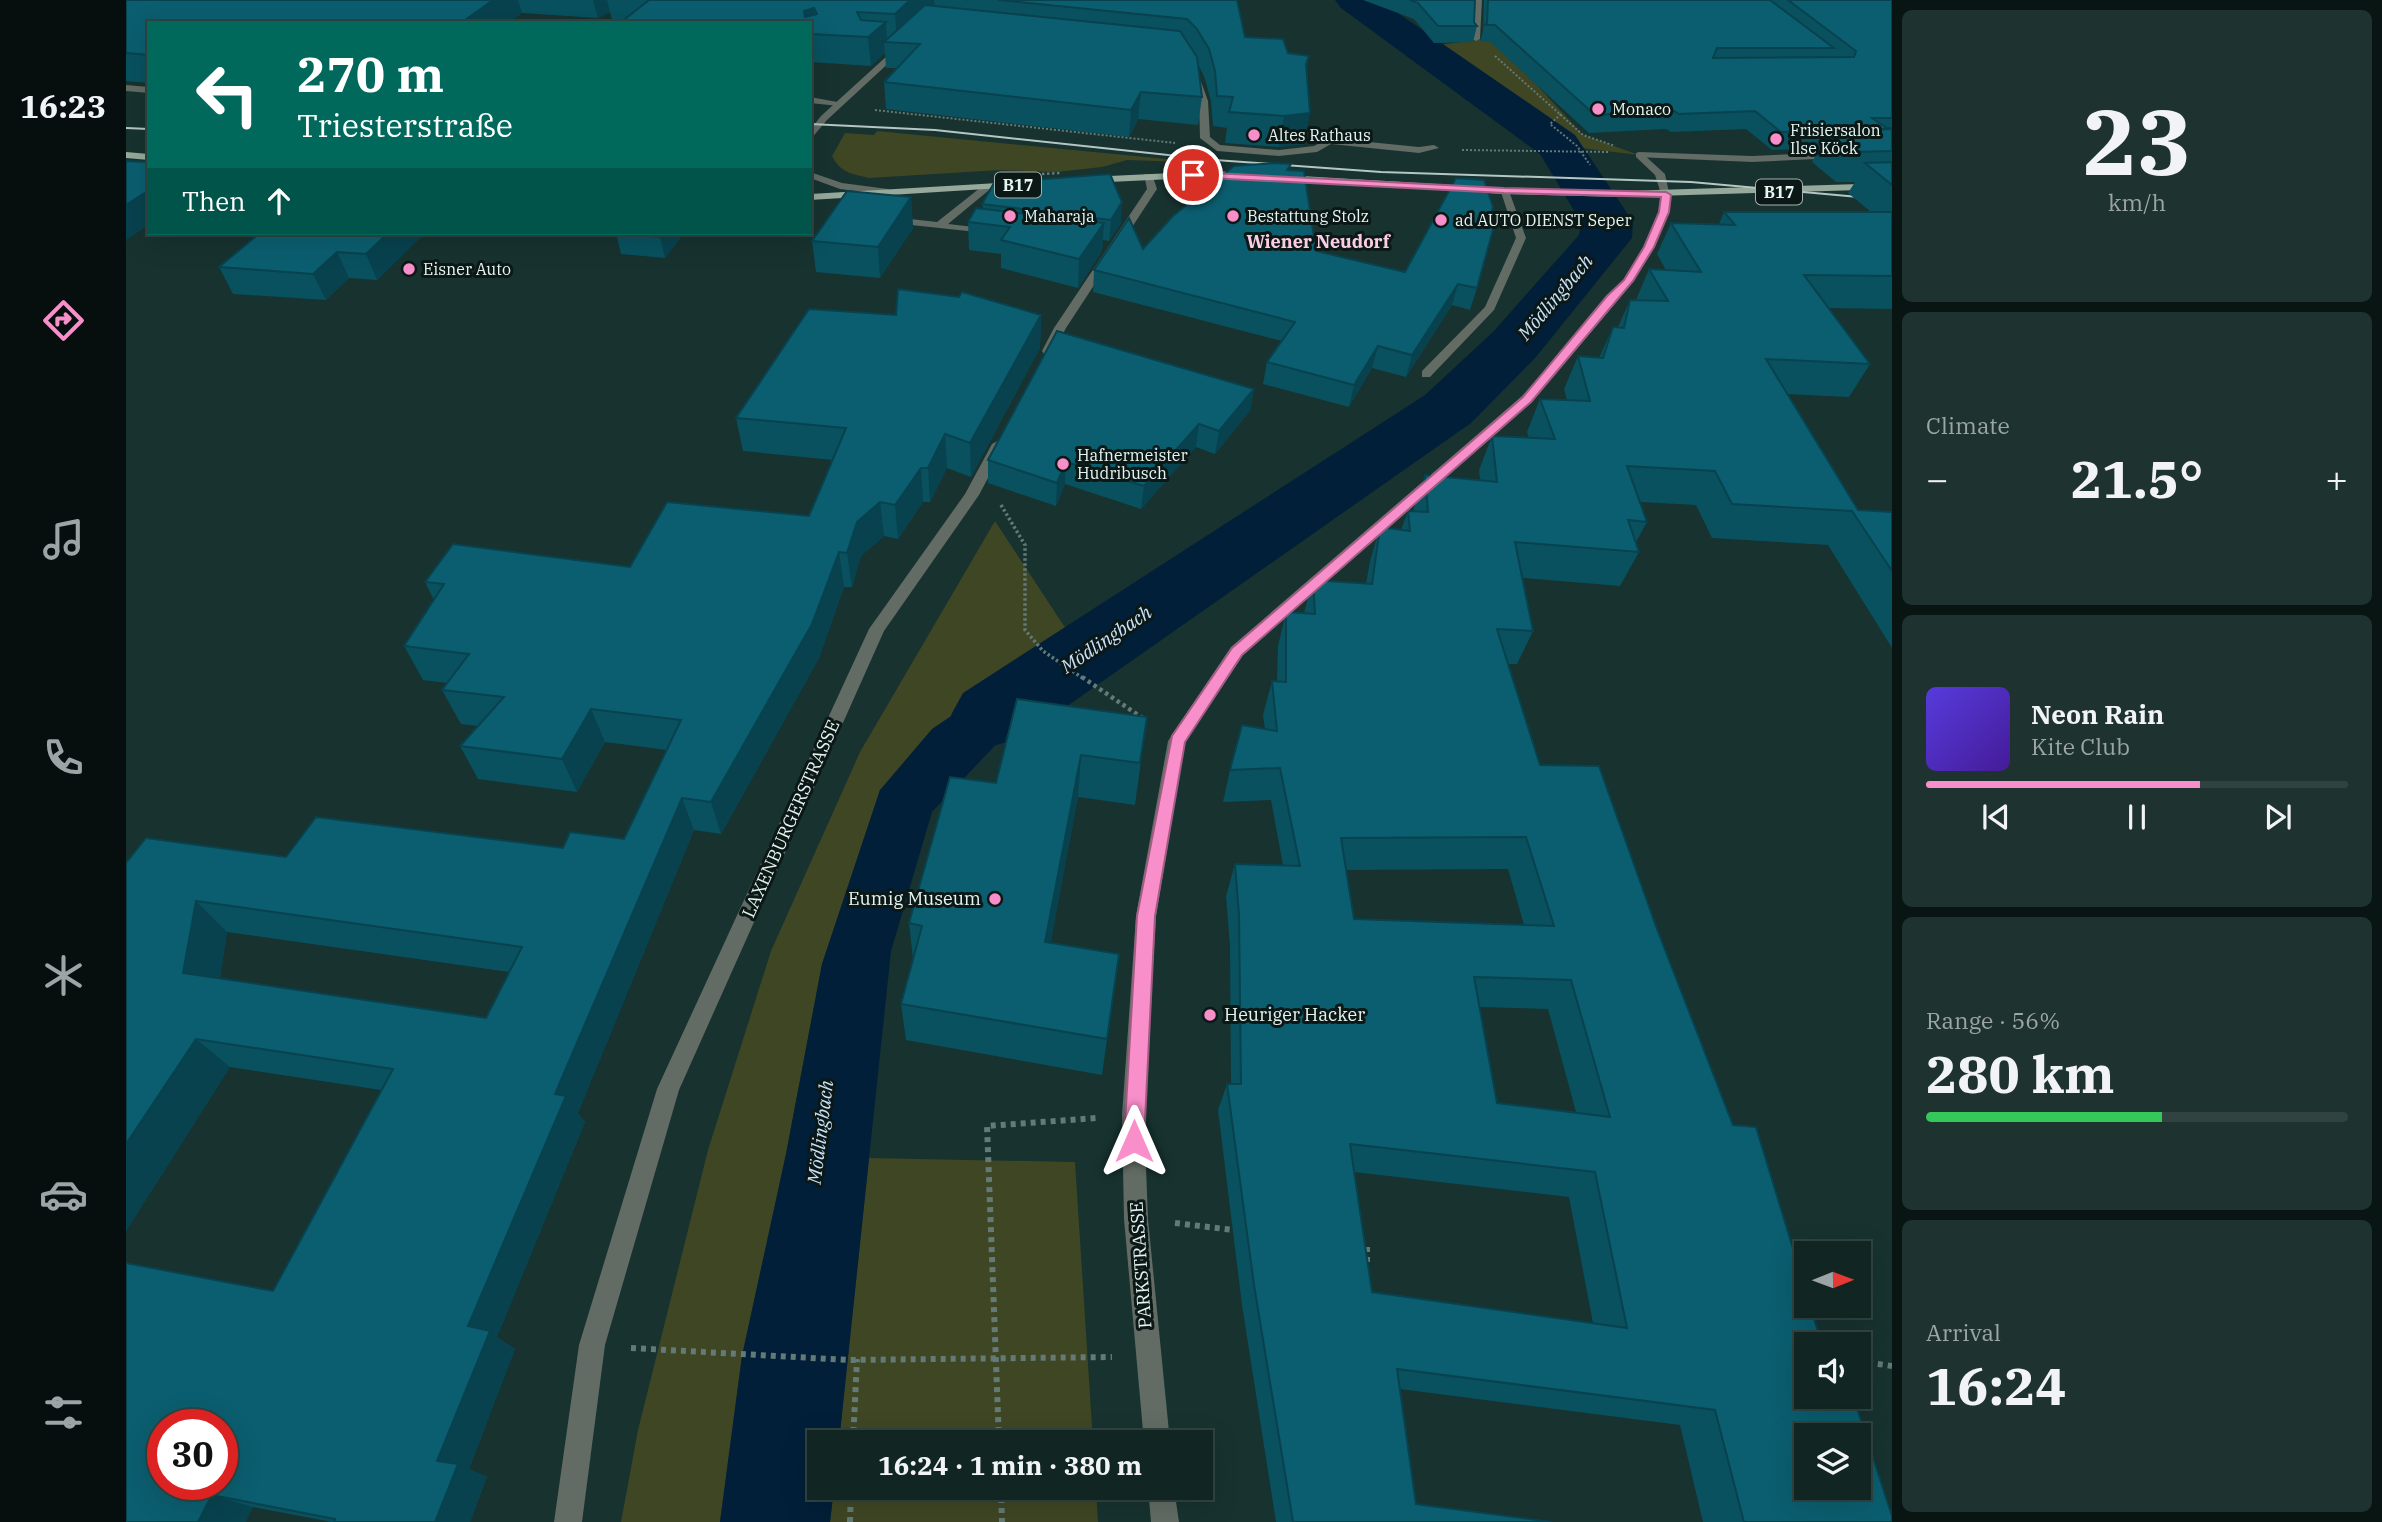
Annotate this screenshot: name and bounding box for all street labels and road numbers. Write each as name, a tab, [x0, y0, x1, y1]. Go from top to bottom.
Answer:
road number: B17	[995, 172, 1041, 197]
road number: B17	[1756, 180, 1802, 204]
street label: LAXENBURGERSTRASSE	[736, 716, 845, 921]
street label: PARKSTRASSE	[1125, 1201, 1156, 1329]

